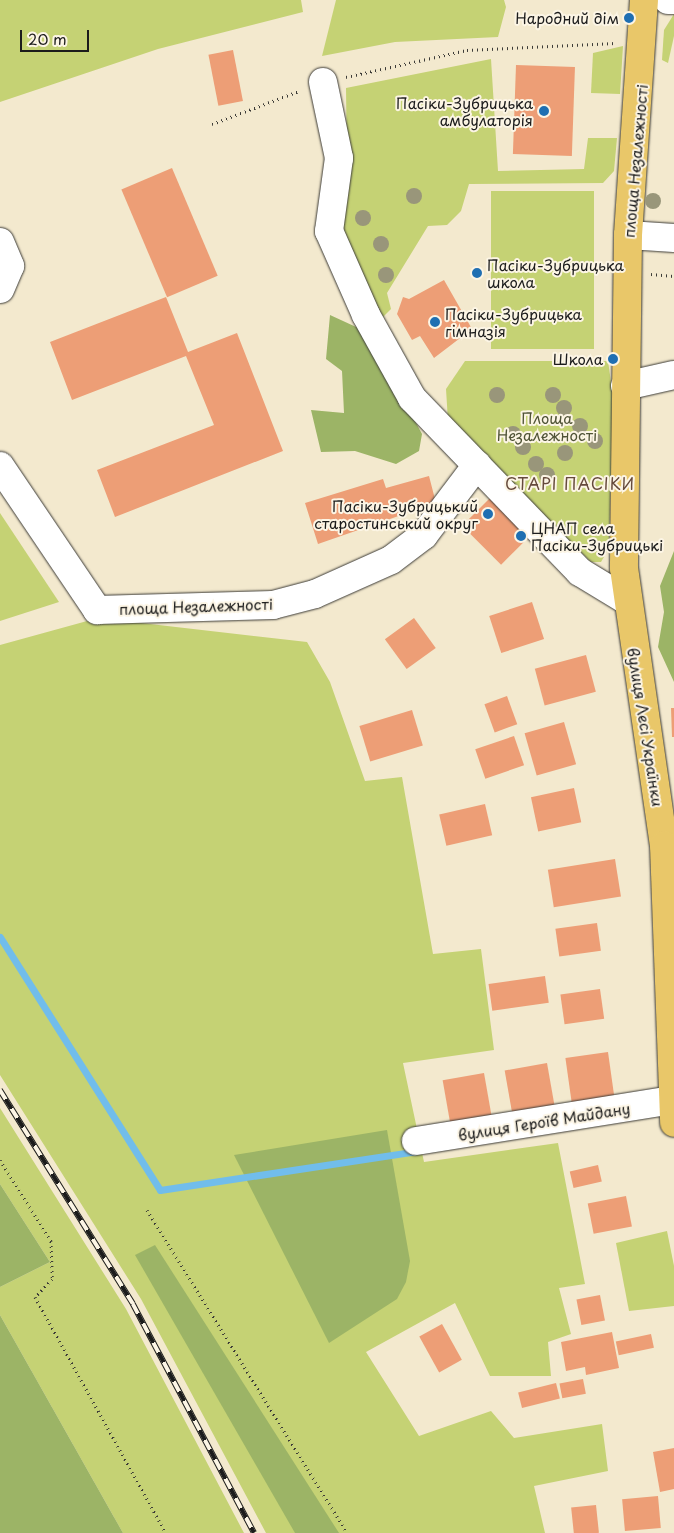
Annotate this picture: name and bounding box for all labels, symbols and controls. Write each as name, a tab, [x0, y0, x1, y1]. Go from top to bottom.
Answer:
place label: Народний дім	[515, 9, 619, 27]
marker: Народний дім	[623, 12, 635, 24]
scale bar	[22, 20, 91, 52]
text: 20 m	[28, 27, 67, 50]
street label: площа Незалежності	[619, 83, 651, 239]
place label: Пасіки-Зубрицька амбулаторія	[396, 93, 533, 128]
marker: Пасіки-Зубрицька амбулаторія	[537, 104, 551, 118]
place label: Пасіки-Зубрицька школа	[487, 255, 624, 290]
marker: Пасіки-Зубрицька школа	[471, 267, 483, 279]
place label: Пасіки-Зубрицька гімназія	[445, 304, 582, 339]
marker: Пасіки-Зубрицька гімназія	[429, 316, 441, 328]
place label: Школа	[553, 350, 603, 368]
marker: Школа	[607, 353, 619, 365]
park label: Площа Незалежності	[497, 408, 597, 443]
district label: СТАРІ ПАСІКИ	[504, 473, 636, 493]
place label: Пасіки-Зубрицький старостинський округ	[314, 496, 478, 531]
marker: Пасіки-Зубрицький старостинський округ	[482, 508, 494, 520]
place label: ЦНАП села Пасіки-Зубрицькі	[531, 518, 663, 553]
marker: ЦНАП села Пасіки-Зубрицькі	[515, 530, 527, 542]
street label: площа Незалежності	[119, 594, 273, 618]
street label: вулиця Лесі Українки	[624, 646, 668, 808]
street label: вулиця Героїв Майдану	[457, 1099, 631, 1143]

